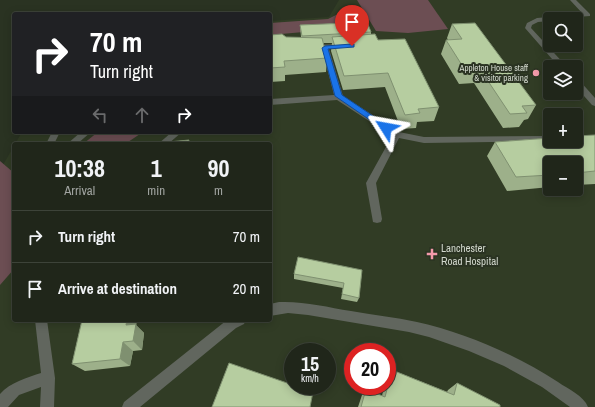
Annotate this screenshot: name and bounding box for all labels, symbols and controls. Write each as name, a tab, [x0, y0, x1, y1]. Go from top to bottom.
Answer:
pin	[335, 5, 369, 46]
icon: arrive	[341, 11, 363, 33]
map controls	[543, 12, 583, 196]
button: search	[543, 12, 583, 52]
text: 70 m	[90, 23, 142, 61]
icon: right	[24, 28, 76, 80]
text: Turn right	[90, 59, 153, 84]
button: layers	[543, 60, 583, 100]
place label: Appleton House staff & visitor parking	[459, 62, 529, 84]
marker: Appleton House staff & visitor parking	[531, 68, 541, 78]
icon: left	[89, 104, 111, 126]
icon: ahead	[131, 104, 153, 126]
icon: right	[173, 104, 195, 126]
position arrow	[365, 107, 407, 149]
button: +	[543, 108, 583, 148]
text: 10:38	[55, 152, 105, 184]
text: 1	[151, 152, 162, 184]
text: 90	[208, 152, 230, 184]
button: −	[543, 156, 583, 196]
text: Arrival	[64, 182, 95, 199]
text: min	[147, 182, 165, 199]
text: m	[214, 182, 223, 199]
icon: right	[24, 226, 46, 248]
text: Turn right	[58, 226, 115, 247]
text: 70 m	[233, 226, 260, 247]
place label: Lanchester Road Hospital	[441, 241, 498, 268]
marker: Lanchester Road Hospital	[426, 248, 438, 260]
icon: arrive	[24, 278, 46, 300]
text: Arrive at destination	[58, 278, 177, 299]
text: 20 m	[233, 278, 260, 299]
speed limit sign: 20	[344, 343, 396, 395]
text: 15	[301, 350, 319, 377]
text: km/h	[301, 372, 319, 385]

